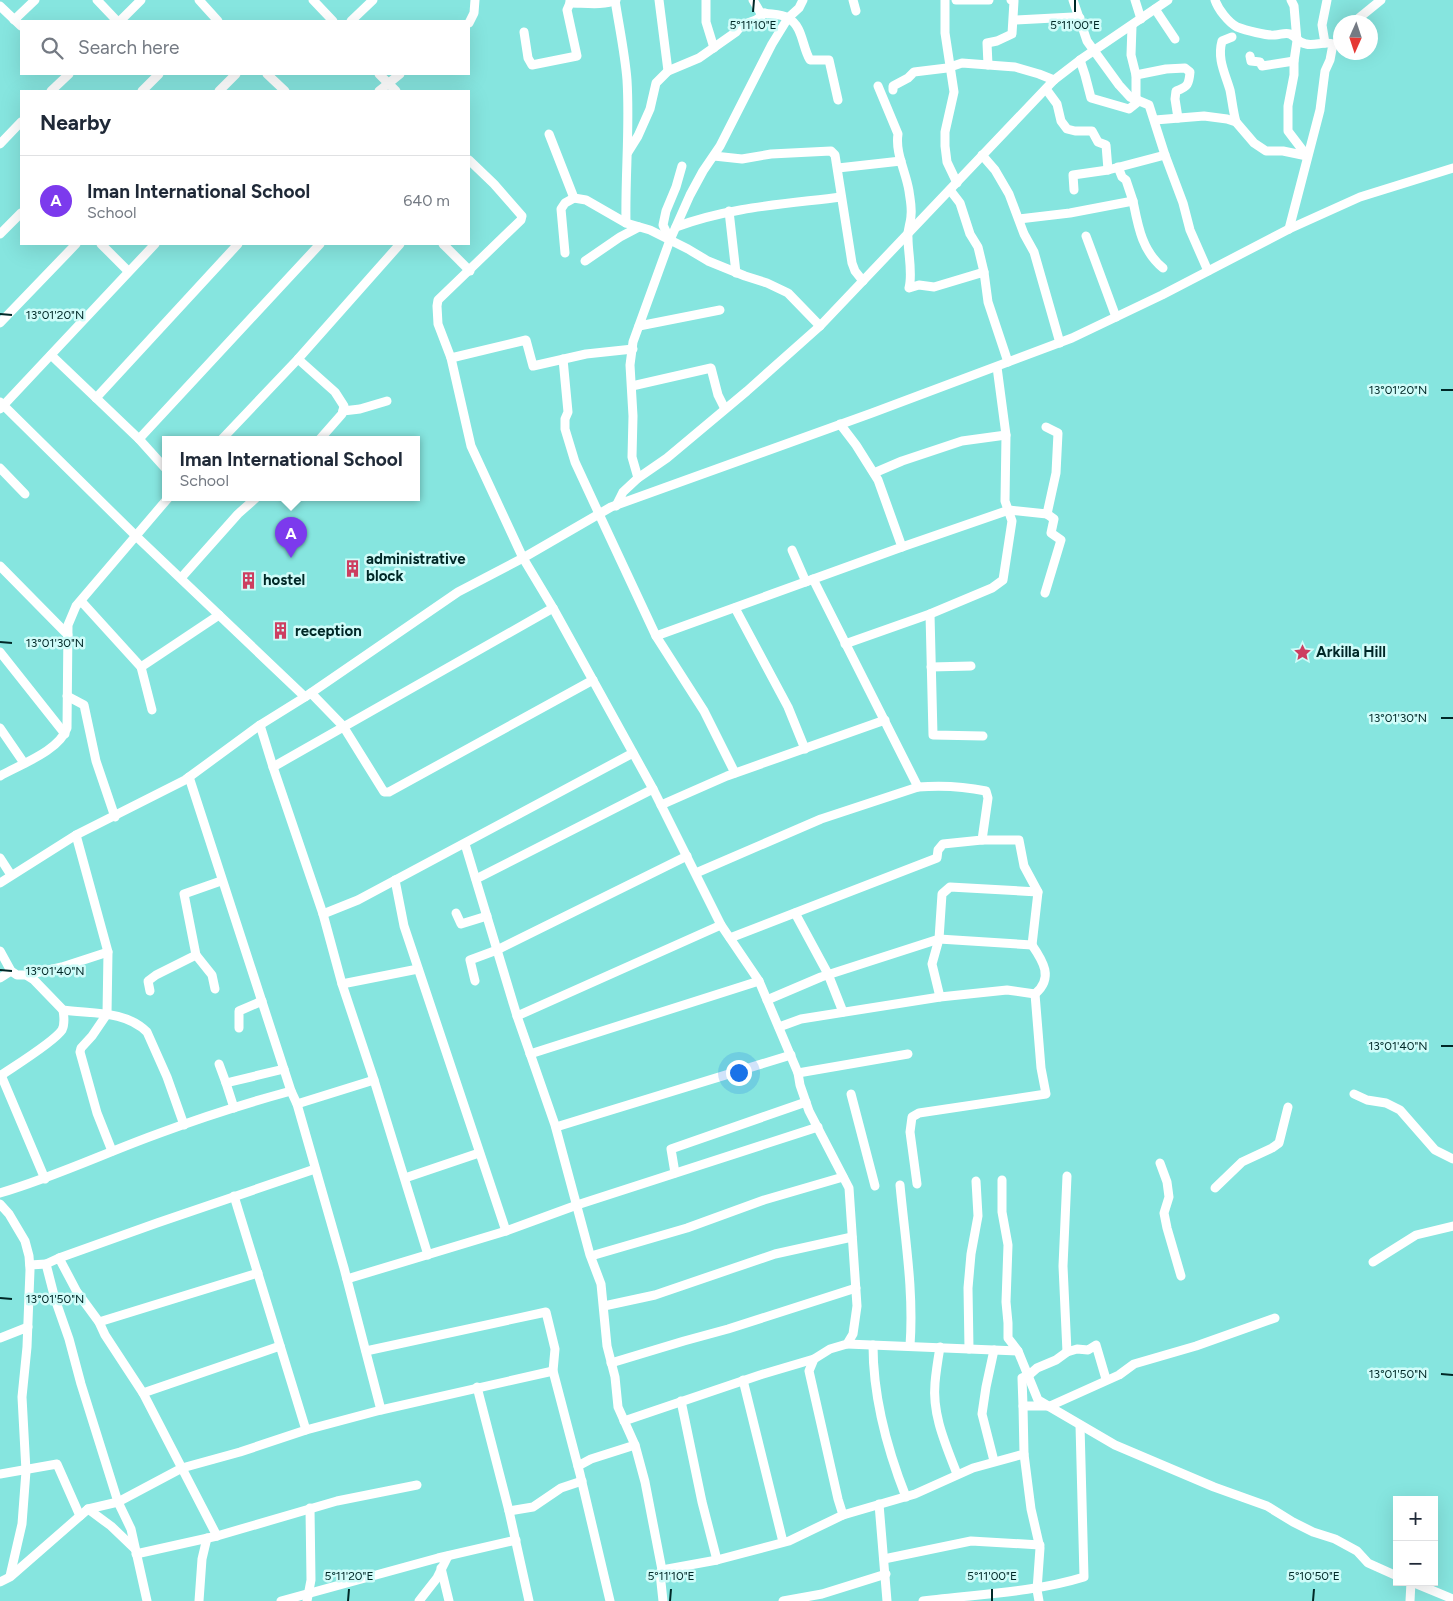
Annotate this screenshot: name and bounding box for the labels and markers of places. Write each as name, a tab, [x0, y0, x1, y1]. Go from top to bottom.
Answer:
pin: A	[275, 517, 307, 558]
place label: administrative block	[366, 550, 466, 585]
building icon: administrative block	[342, 558, 362, 578]
building icon: hostel	[239, 570, 259, 590]
place label: hostel	[263, 571, 305, 589]
building icon: reception	[271, 621, 291, 641]
place label: reception	[295, 622, 362, 640]
place icon: Arkilla Hill	[1292, 642, 1312, 662]
place label: Arkilla Hill	[1316, 643, 1386, 661]

